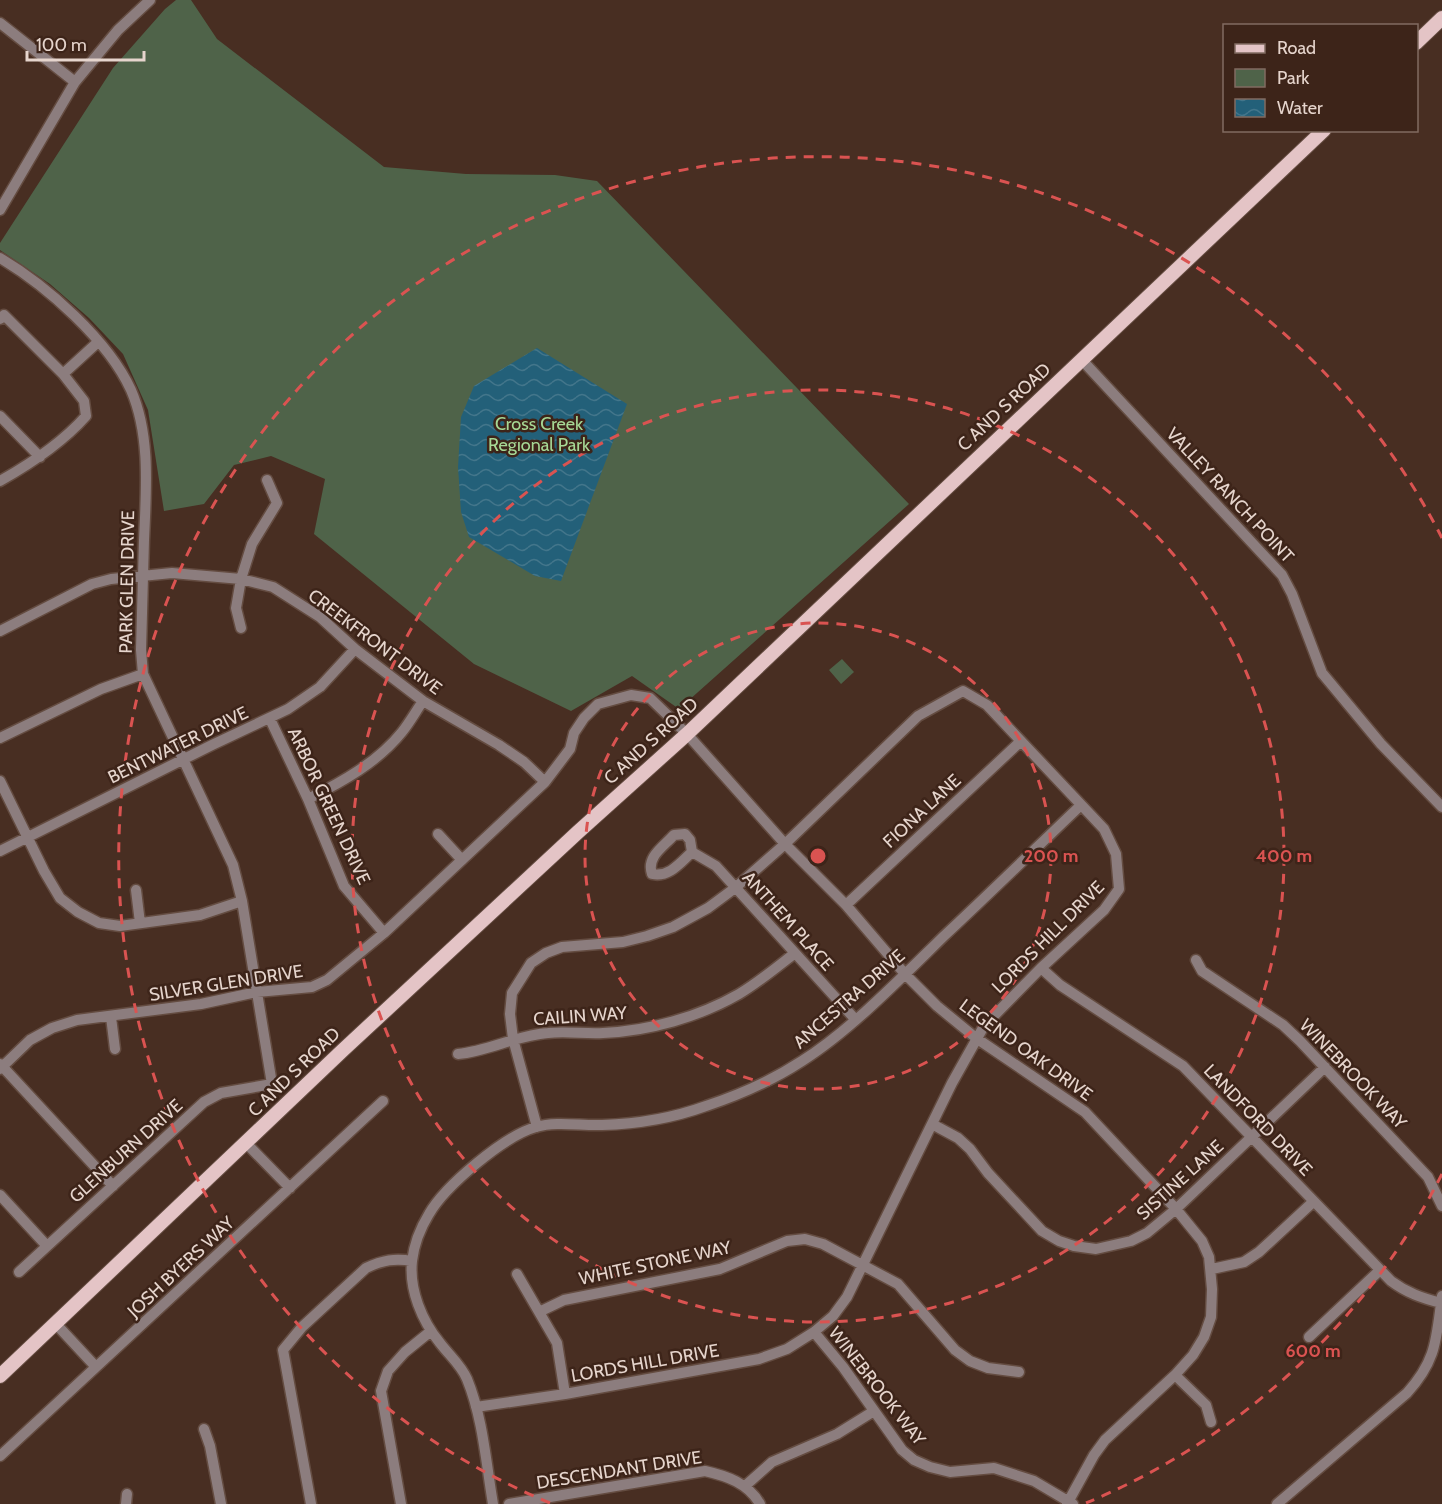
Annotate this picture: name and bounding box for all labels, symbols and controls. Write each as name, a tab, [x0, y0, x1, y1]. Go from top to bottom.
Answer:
scale bar	[27, 24, 144, 62]
legend	[1223, 24, 1418, 132]
text: 100 m	[36, 34, 87, 56]
text: Road	[1277, 37, 1316, 59]
text: Park	[1277, 67, 1310, 89]
text: Water	[1277, 97, 1323, 119]
street label: C AND S ROAD	[953, 358, 1055, 456]
park label: Cross Creek Regional Park	[488, 413, 591, 456]
street label: VALLEY RANCH POINT	[1162, 423, 1299, 567]
street label: PARK GLEN DRIVE	[115, 510, 139, 654]
street label: CREEKFRONT DRIVE	[304, 584, 446, 700]
street label: C AND S ROAD	[599, 693, 703, 789]
street label: BENTWATER DRIVE	[104, 701, 252, 789]
street label: ARBOR GREEN DRIVE	[283, 724, 375, 888]
street label: FIONA LANE	[879, 769, 966, 853]
text: 200 m	[1024, 845, 1078, 867]
text: 400 m	[1256, 845, 1312, 867]
centre of rings	[808, 846, 828, 866]
street label: ANTHEM PLACE	[738, 867, 838, 975]
street label: LORDS HILL DRIVE	[987, 876, 1109, 998]
street label: ANCESTRA DRIVE	[789, 945, 909, 1053]
street label: SILVER GLEN DRIVE	[148, 960, 305, 1006]
street label: LEGEND OAK DRIVE	[955, 994, 1097, 1106]
street label: CAILIN WAY	[533, 1002, 628, 1030]
street label: WINEBROOK WAY	[1295, 1014, 1412, 1134]
street label: C AND S ROAD	[243, 1023, 345, 1121]
street label: LANDFORD DRIVE	[1199, 1060, 1317, 1180]
street label: GLENBURN DRIVE	[65, 1094, 187, 1208]
street label: SISTINE LANE	[1132, 1135, 1228, 1225]
street label: JOSH BYERS WAY	[122, 1211, 240, 1323]
street label: WHITE STONE WAY	[577, 1236, 734, 1290]
street label: WINEBROOK WAY	[824, 1322, 931, 1450]
street label: LORDS HILL DRIVE	[569, 1339, 721, 1387]
text: 600 m	[1285, 1340, 1341, 1362]
street label: DESCENDANT DRIVE	[535, 1446, 703, 1494]

